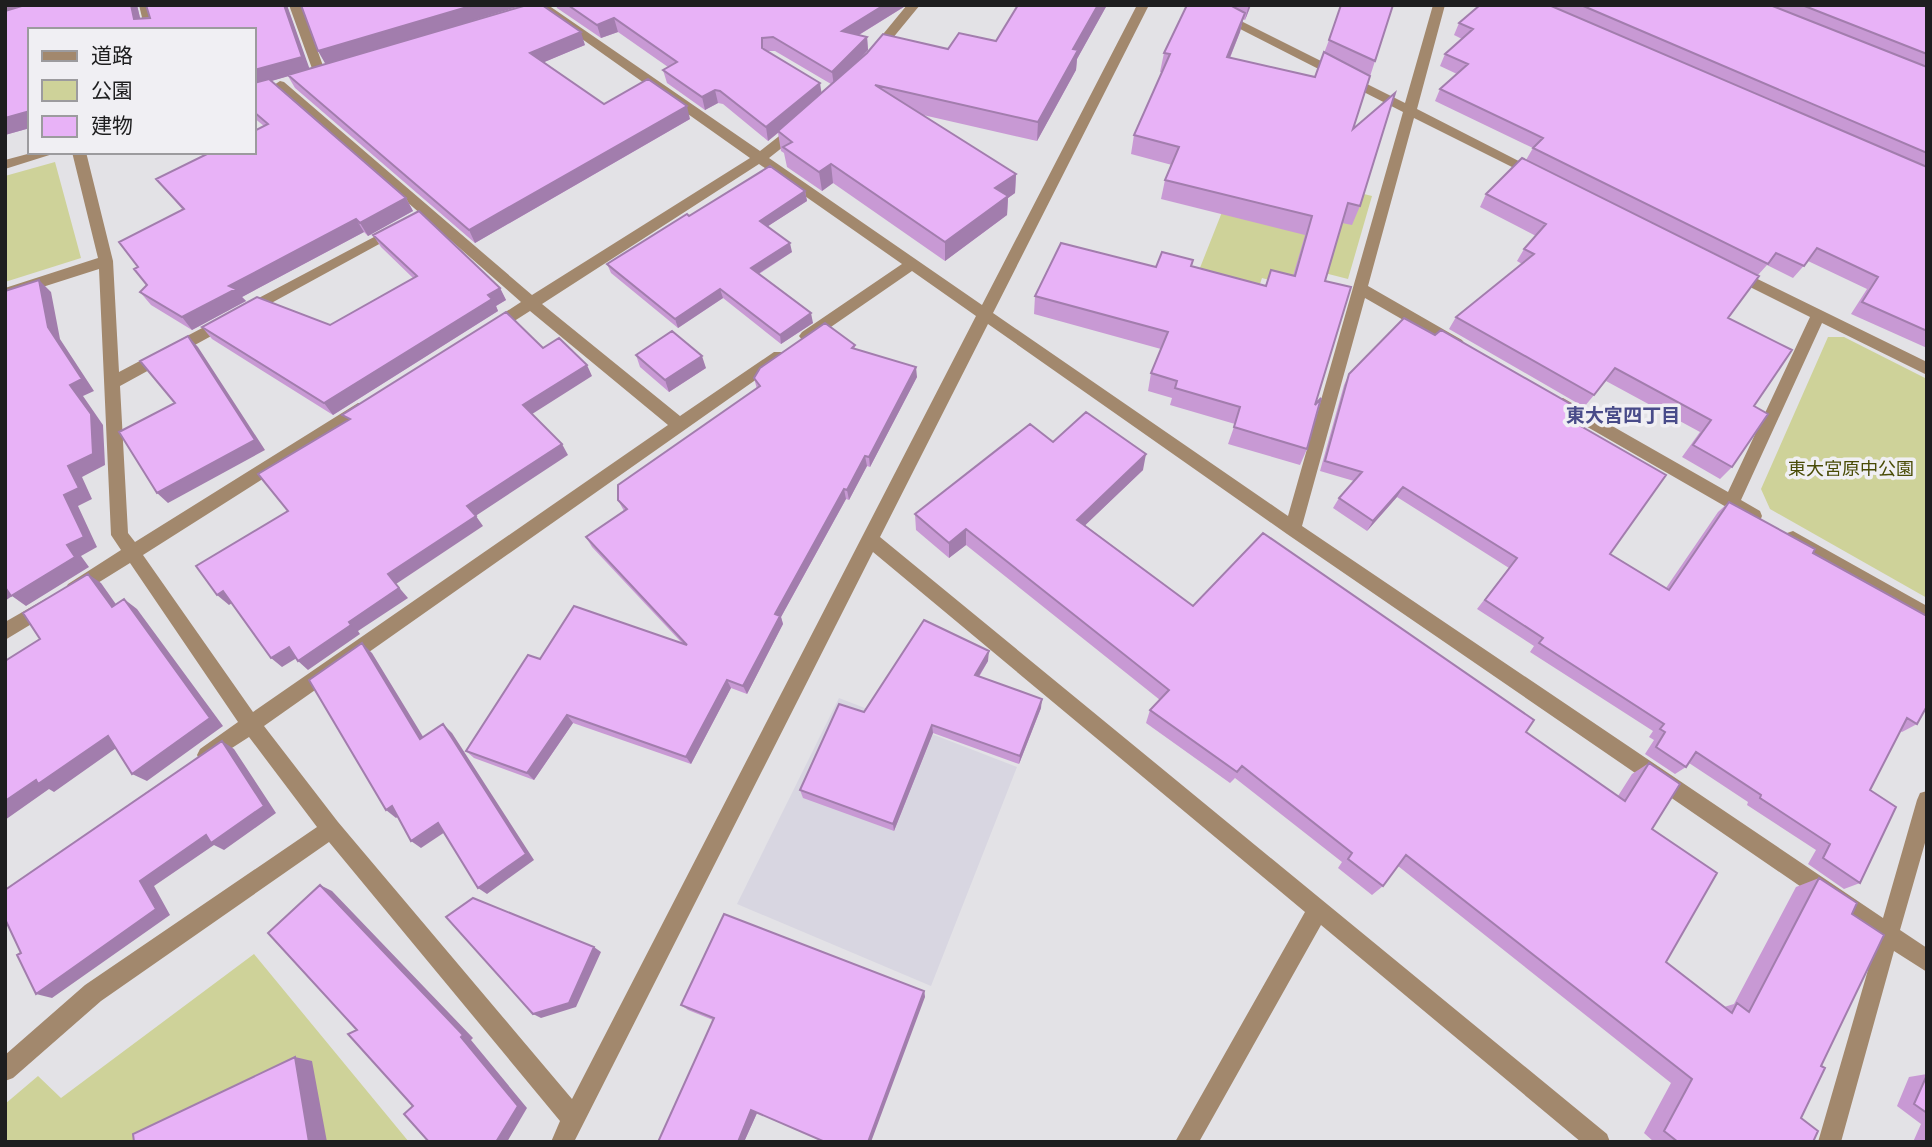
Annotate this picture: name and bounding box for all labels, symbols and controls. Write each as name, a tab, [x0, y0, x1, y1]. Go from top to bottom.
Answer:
legend	[28, 28, 256, 154]
text: 道路	[91, 43, 133, 67]
text: 公園	[91, 78, 133, 102]
text: 建物	[91, 113, 133, 137]
district label: 東大宮四丁目	[1566, 404, 1680, 426]
park label: 東大宮原中公園	[1788, 458, 1914, 479]

